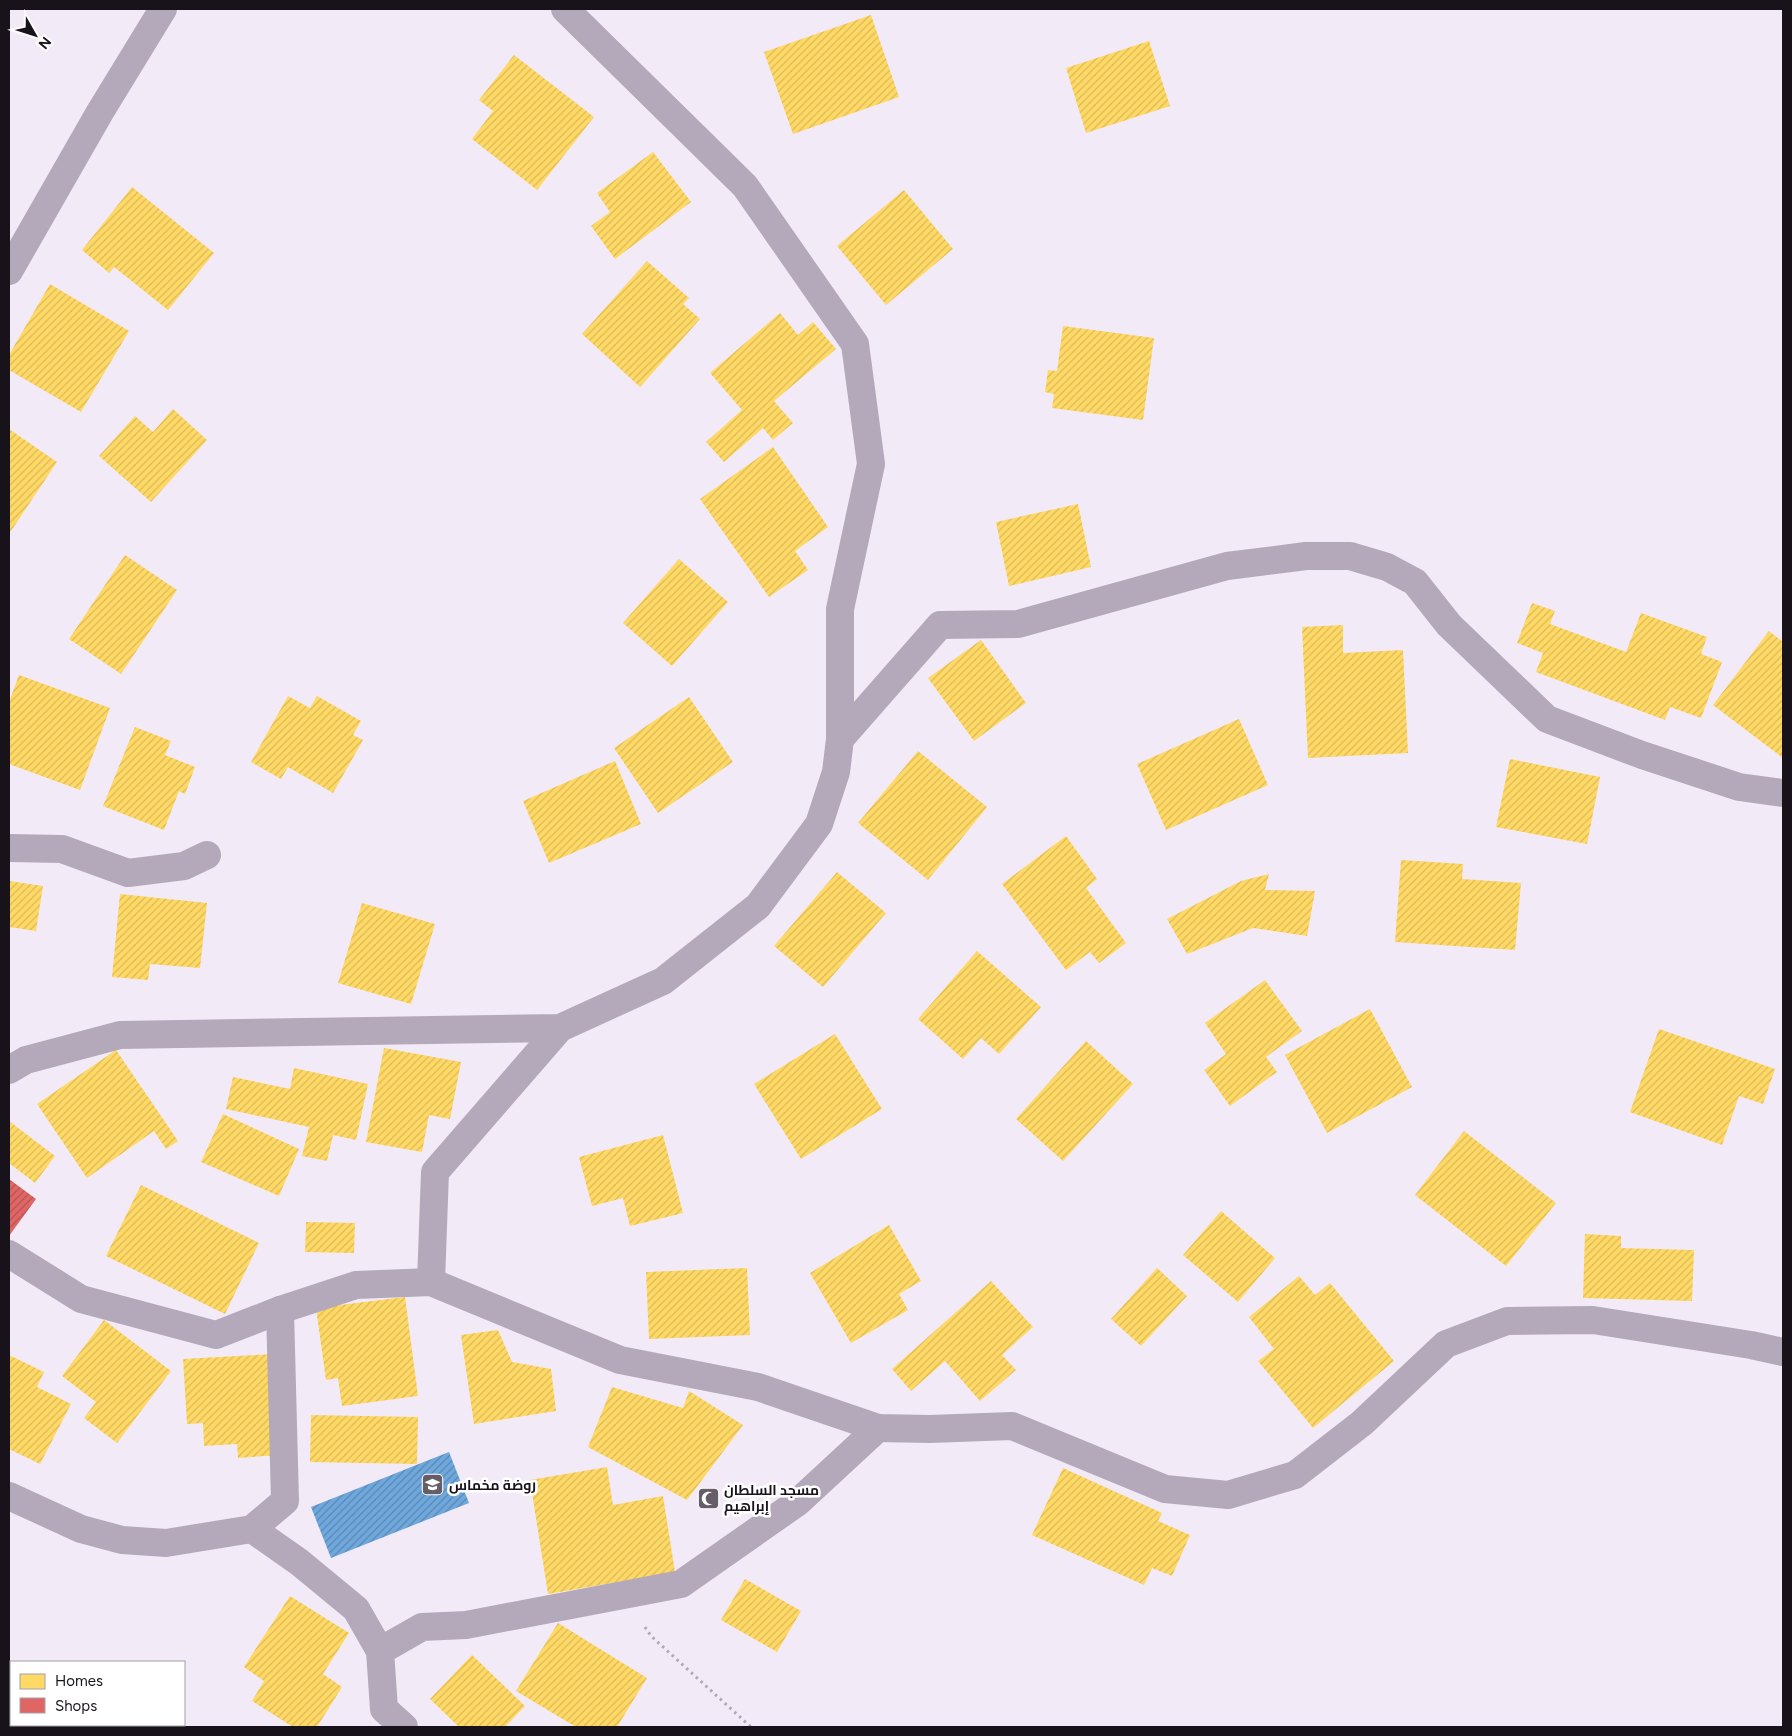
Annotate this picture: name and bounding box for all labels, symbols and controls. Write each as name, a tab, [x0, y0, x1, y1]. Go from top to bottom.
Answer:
north arrow	[10, 10, 60, 60]
text: N	[35, 33, 55, 52]
school or university icon: روضة مخماس	[421, 1473, 445, 1497]
place label: روضة مخماس	[449, 1477, 536, 1494]
place label: مسجد السلطان إبراهيم	[724, 1482, 819, 1516]
mosque icon: مسجد السلطان إبراهيم	[696, 1486, 720, 1510]
legend	[10, 1661, 185, 1726]
text: Homes	[55, 1672, 103, 1690]
text: Shops	[55, 1697, 97, 1715]

